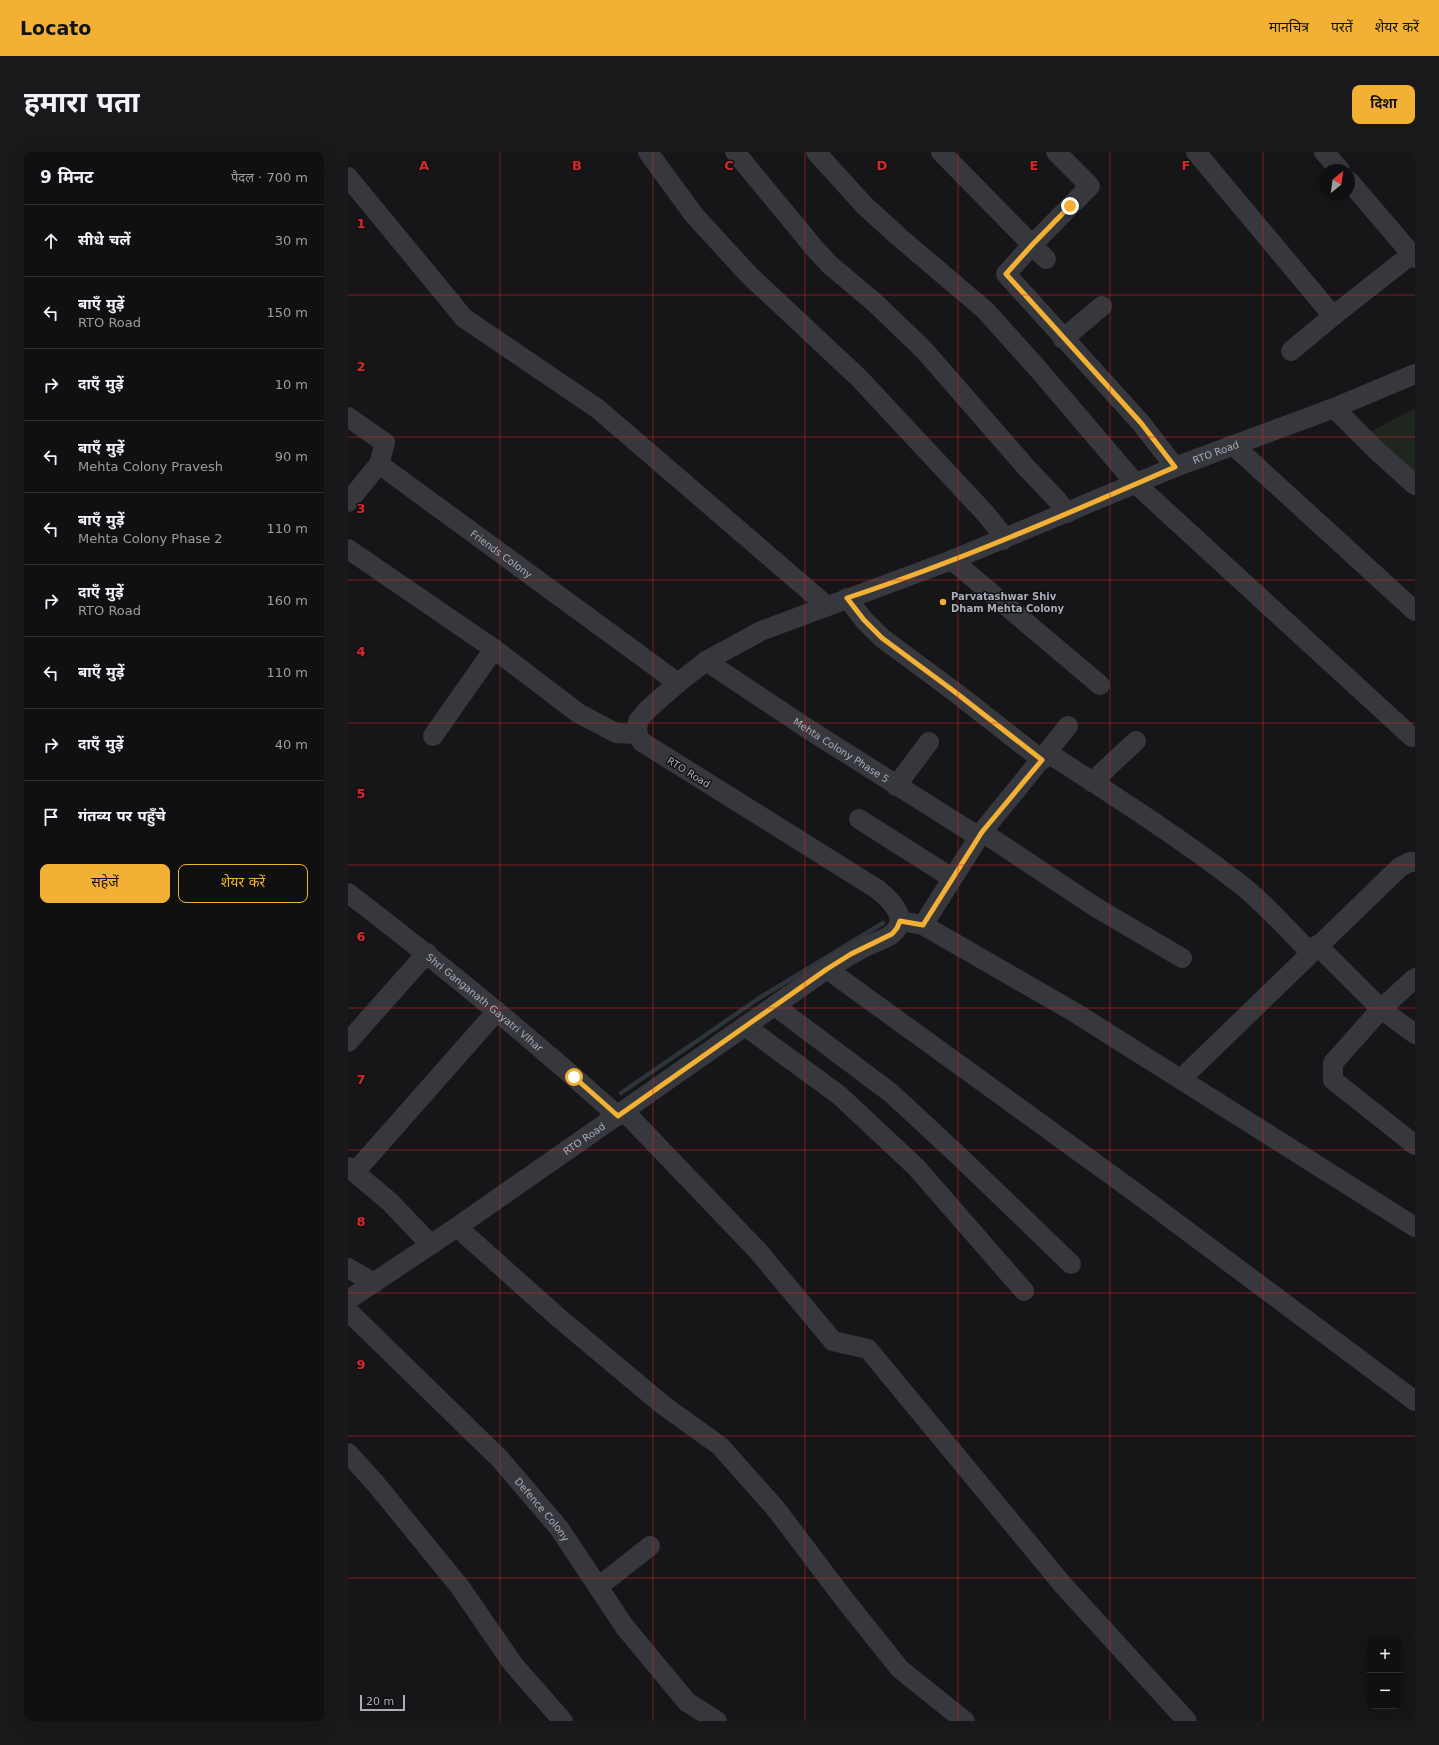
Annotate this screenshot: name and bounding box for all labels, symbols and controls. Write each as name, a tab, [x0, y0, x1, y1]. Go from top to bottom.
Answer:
text: Locato	[20, 17, 91, 39]
text: मानचित्र	[1269, 19, 1309, 35]
text: परतें	[1331, 19, 1353, 35]
text: शेयर करें	[1375, 19, 1419, 35]
button: दिशा	[1352, 85, 1415, 124]
text: हमारा पता	[24, 86, 139, 119]
text: A	[419, 158, 429, 173]
text: B	[572, 158, 582, 173]
text: C	[724, 158, 734, 173]
text: D	[877, 158, 888, 173]
text: E	[1030, 158, 1038, 173]
text: F	[1182, 158, 1190, 173]
north arrow	[1319, 164, 1355, 200]
text: 9 मिनट	[40, 167, 93, 187]
text: पैदल · 700 m	[231, 170, 308, 185]
route end	[1061, 197, 1079, 215]
text: 1	[356, 216, 366, 231]
icon: ahead	[40, 230, 62, 252]
text: सीधे चलें	[78, 231, 131, 249]
text: 30 m	[275, 233, 308, 248]
text: बाएँ मुड़ें	[78, 295, 124, 313]
icon: left	[40, 302, 62, 324]
text: 150 m	[266, 305, 308, 320]
text: RTO Road	[78, 315, 141, 330]
text: 2	[356, 359, 366, 374]
icon: right	[40, 374, 62, 396]
text: दाएँ मुड़ें	[78, 375, 124, 393]
text: 10 m	[275, 377, 308, 392]
text: बाएँ मुड़ें	[78, 439, 124, 457]
street label: RTO Road	[1191, 439, 1240, 466]
icon: left	[40, 446, 62, 468]
text: 90 m	[275, 449, 308, 464]
text: Mehta Colony Pravesh	[78, 459, 223, 474]
text: 3	[356, 501, 366, 516]
text: बाएँ मुड़ें	[78, 511, 124, 529]
icon: left	[40, 518, 62, 540]
text: 110 m	[266, 521, 308, 536]
street label: Friends Colony	[468, 528, 534, 580]
text: Mehta Colony Phase 2	[78, 531, 223, 546]
text: दाएँ मुड़ें	[78, 583, 124, 601]
icon: right	[40, 590, 62, 612]
place label: Parvatashwar Shiv Dham Mehta Colony	[951, 591, 1065, 614]
text: 160 m	[266, 593, 308, 608]
marker: Parvatashwar Shiv Dham Mehta Colony	[938, 597, 948, 607]
text: RTO Road	[78, 603, 141, 618]
text: 4	[356, 644, 366, 659]
icon: left	[40, 662, 62, 684]
text: बाएँ मुड़ें	[78, 663, 124, 681]
text: 110 m	[266, 665, 308, 680]
street label: Mehta Colony Phase 5	[791, 716, 891, 785]
icon: right	[40, 734, 62, 756]
text: दाएँ मुड़ें	[78, 735, 124, 753]
text: 40 m	[275, 737, 308, 752]
street label: RTO Road	[665, 755, 712, 790]
text: 5	[356, 786, 366, 801]
icon: arrive	[40, 806, 62, 828]
text: गंतव्य पर पहुँचे	[78, 807, 166, 825]
button: सहेजें	[40, 864, 170, 903]
button: शेयर करें	[178, 864, 308, 903]
text: 6	[356, 929, 366, 944]
street label: Shri Ganganath Gayatri VIhar	[424, 951, 546, 1054]
route start	[565, 1068, 583, 1086]
text: 7	[356, 1072, 366, 1087]
street label: RTO Road	[561, 1120, 607, 1157]
text: 8	[356, 1214, 366, 1229]
text: 9	[356, 1357, 366, 1372]
street label: Defence Colony	[513, 1476, 571, 1544]
map controls	[1367, 1637, 1403, 1709]
button: +	[1367, 1637, 1403, 1673]
button: −	[1367, 1673, 1403, 1709]
scale bar	[360, 1693, 405, 1712]
text: 20 m	[366, 1695, 394, 1708]

